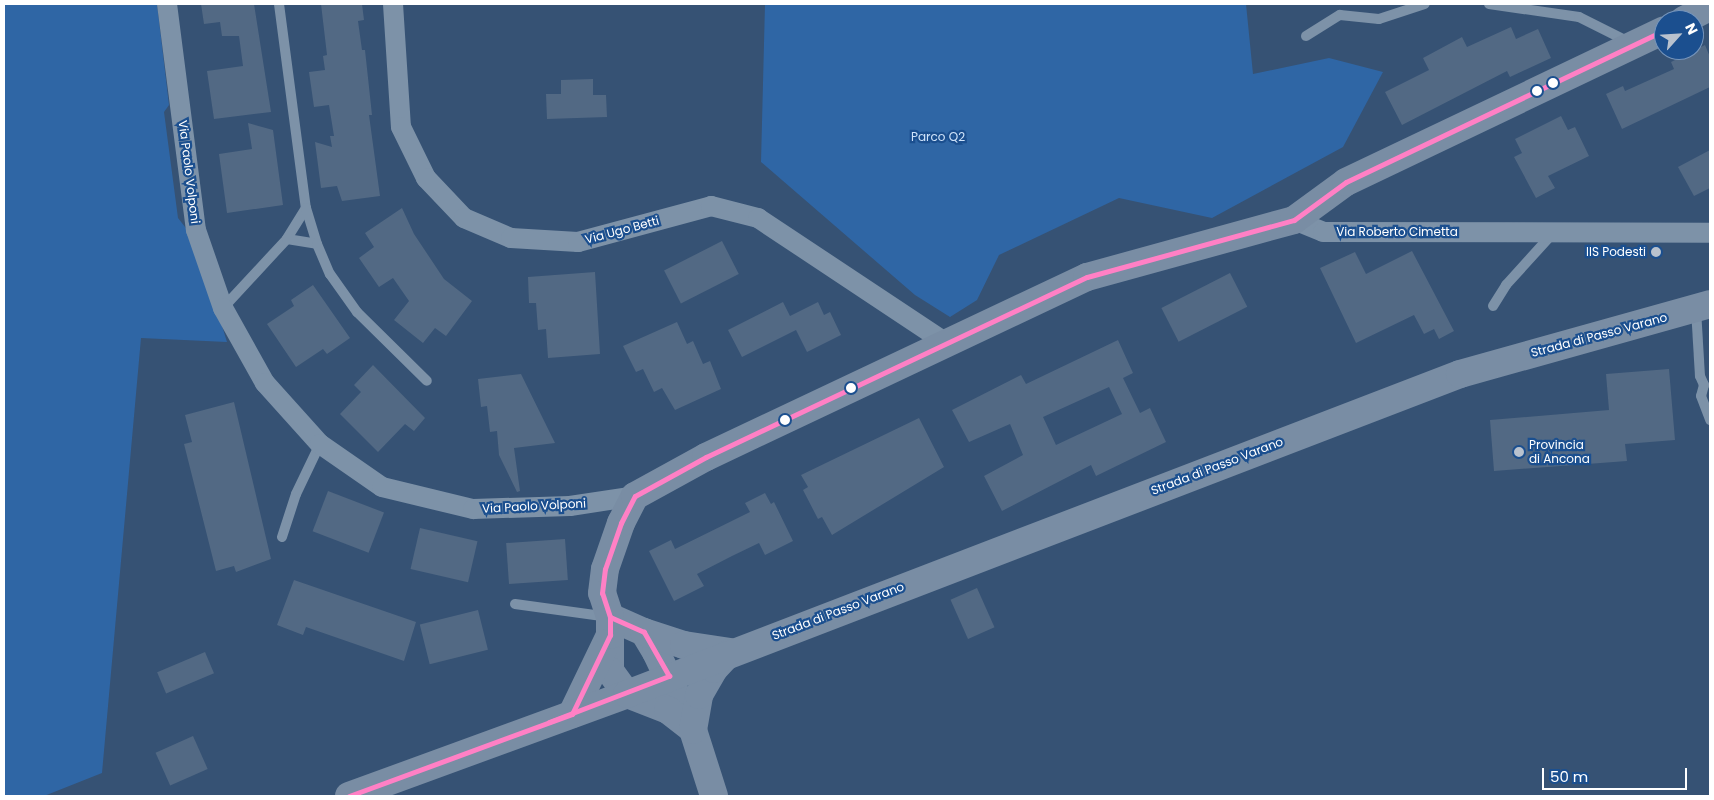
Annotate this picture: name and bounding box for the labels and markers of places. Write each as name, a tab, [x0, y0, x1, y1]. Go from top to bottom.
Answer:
unlabelled marker	[1548, 78, 1558, 88]
unlabelled marker	[1532, 86, 1542, 96]
place label: IIS Podesti	[1586, 245, 1646, 259]
marker: IIS Podesti	[1650, 246, 1662, 258]
unlabelled marker	[846, 383, 856, 393]
unlabelled marker	[780, 415, 790, 425]
place label: Provincia di Ancona	[1529, 438, 1590, 466]
marker: Provincia di Ancona	[1513, 446, 1525, 458]

